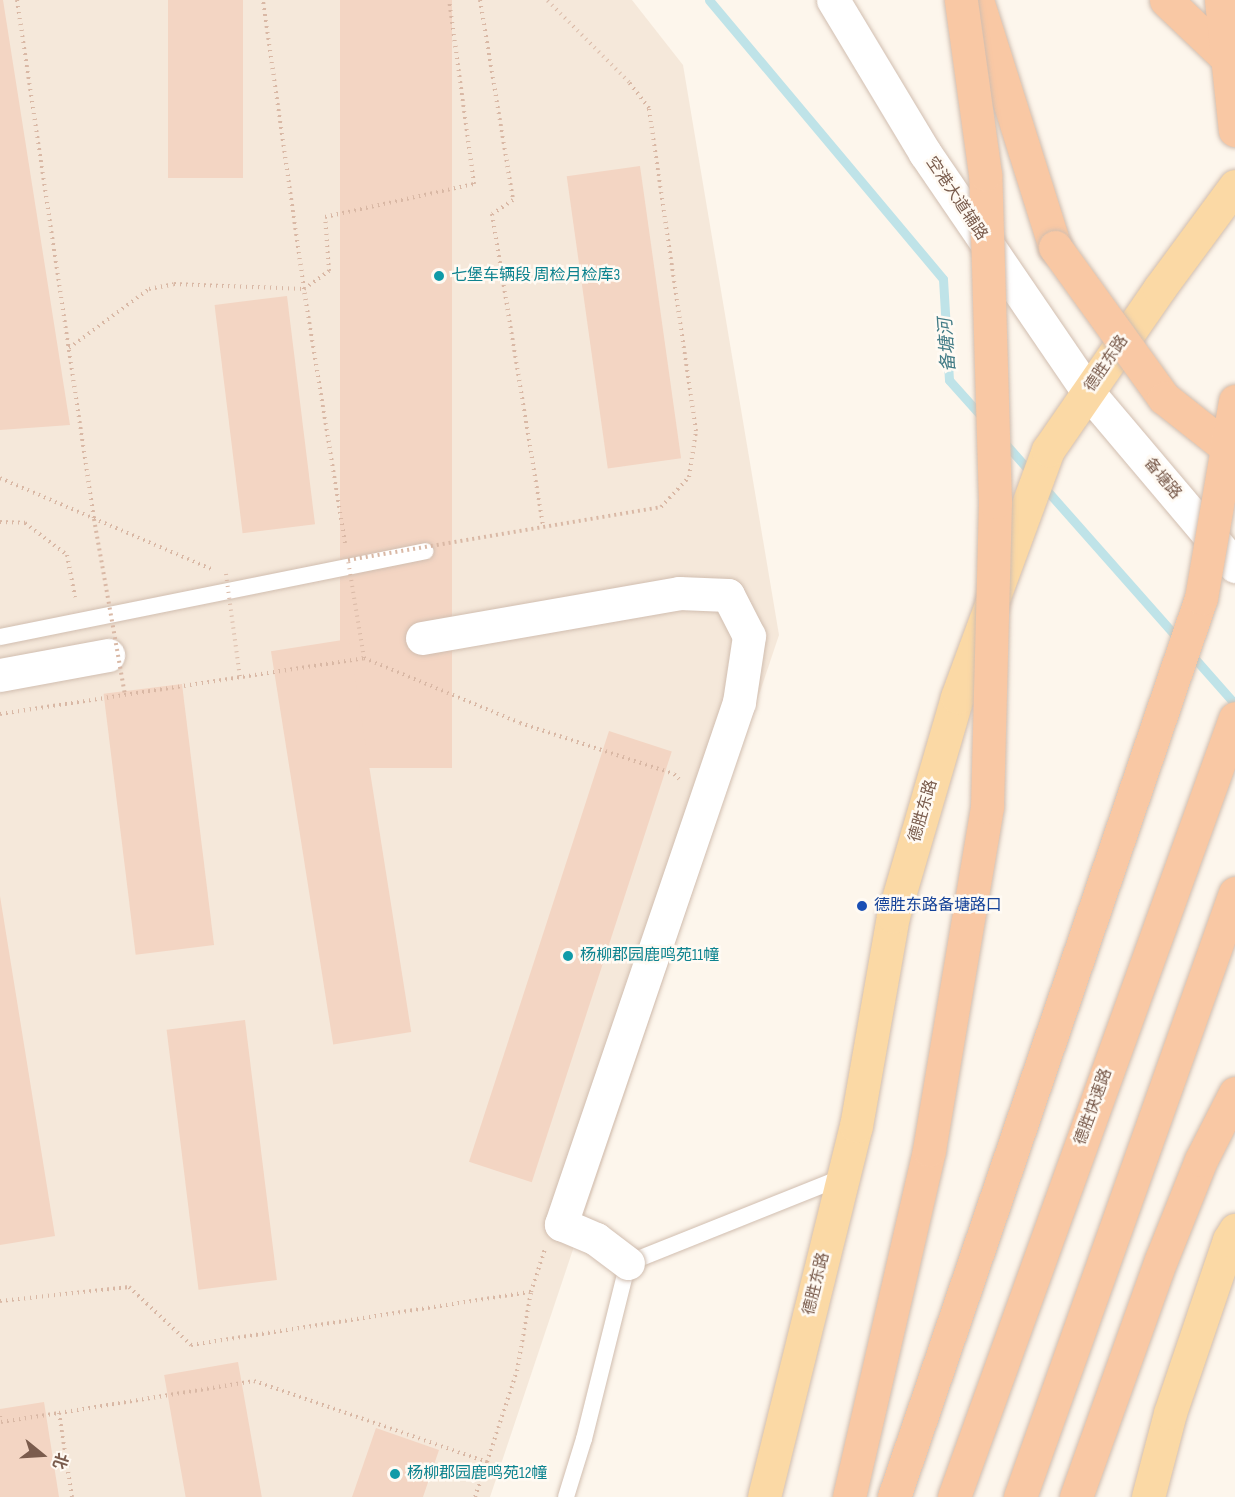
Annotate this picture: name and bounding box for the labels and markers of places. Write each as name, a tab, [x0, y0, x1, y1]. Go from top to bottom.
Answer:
place label: 七堡车辆段 周检月检库3	[451, 266, 620, 286]
marker: 七堡车辆段 周检月检库3	[432, 269, 446, 283]
place label: 德胜东路备塘路口	[874, 896, 1002, 916]
marker: 德胜东路备塘路口	[855, 899, 869, 913]
place label: 杨柳郡园鹿鸣苑11幢	[580, 946, 719, 966]
marker: 杨柳郡园鹿鸣苑11幢	[561, 949, 575, 963]
place label: 杨柳郡园鹿鸣苑12幢	[407, 1464, 547, 1484]
marker: 杨柳郡园鹿鸣苑12幢	[388, 1467, 402, 1481]

